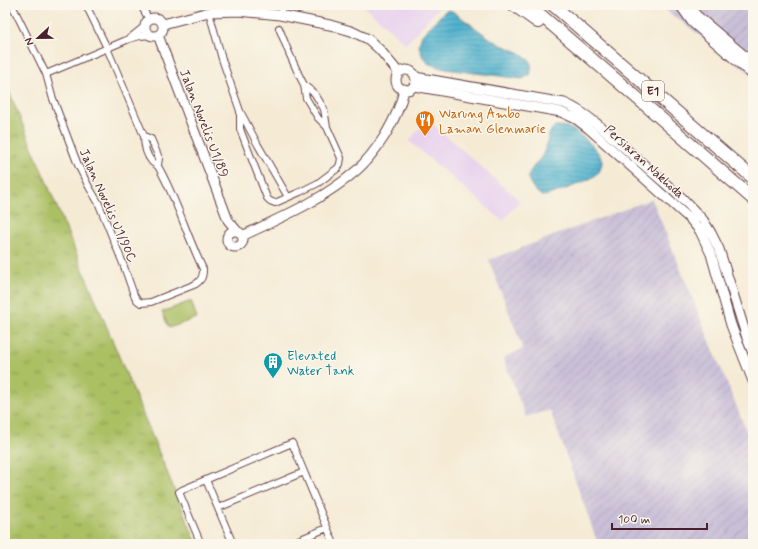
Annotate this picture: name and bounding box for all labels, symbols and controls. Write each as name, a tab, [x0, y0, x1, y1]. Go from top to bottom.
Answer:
north arrow	[18, 18, 58, 58]
text: N	[22, 35, 38, 47]
street label: Jalan Novelis U1/89	[175, 67, 232, 180]
road number: E1	[642, 81, 664, 101]
place label: Warung Ambo Laman Glenmarie	[439, 106, 546, 138]
restaurant icon: Warung Ambo Laman Glenmarie	[414, 109, 436, 137]
street label: Persiaran Nakhoda	[600, 122, 688, 203]
street label: Jalan Novelis U1/90C	[75, 146, 140, 265]
place label: Elevated Water Tank	[287, 348, 355, 380]
building icon: Elevated Water Tank	[262, 351, 284, 379]
scale bar	[612, 505, 707, 531]
text: 100 m	[618, 512, 650, 528]

